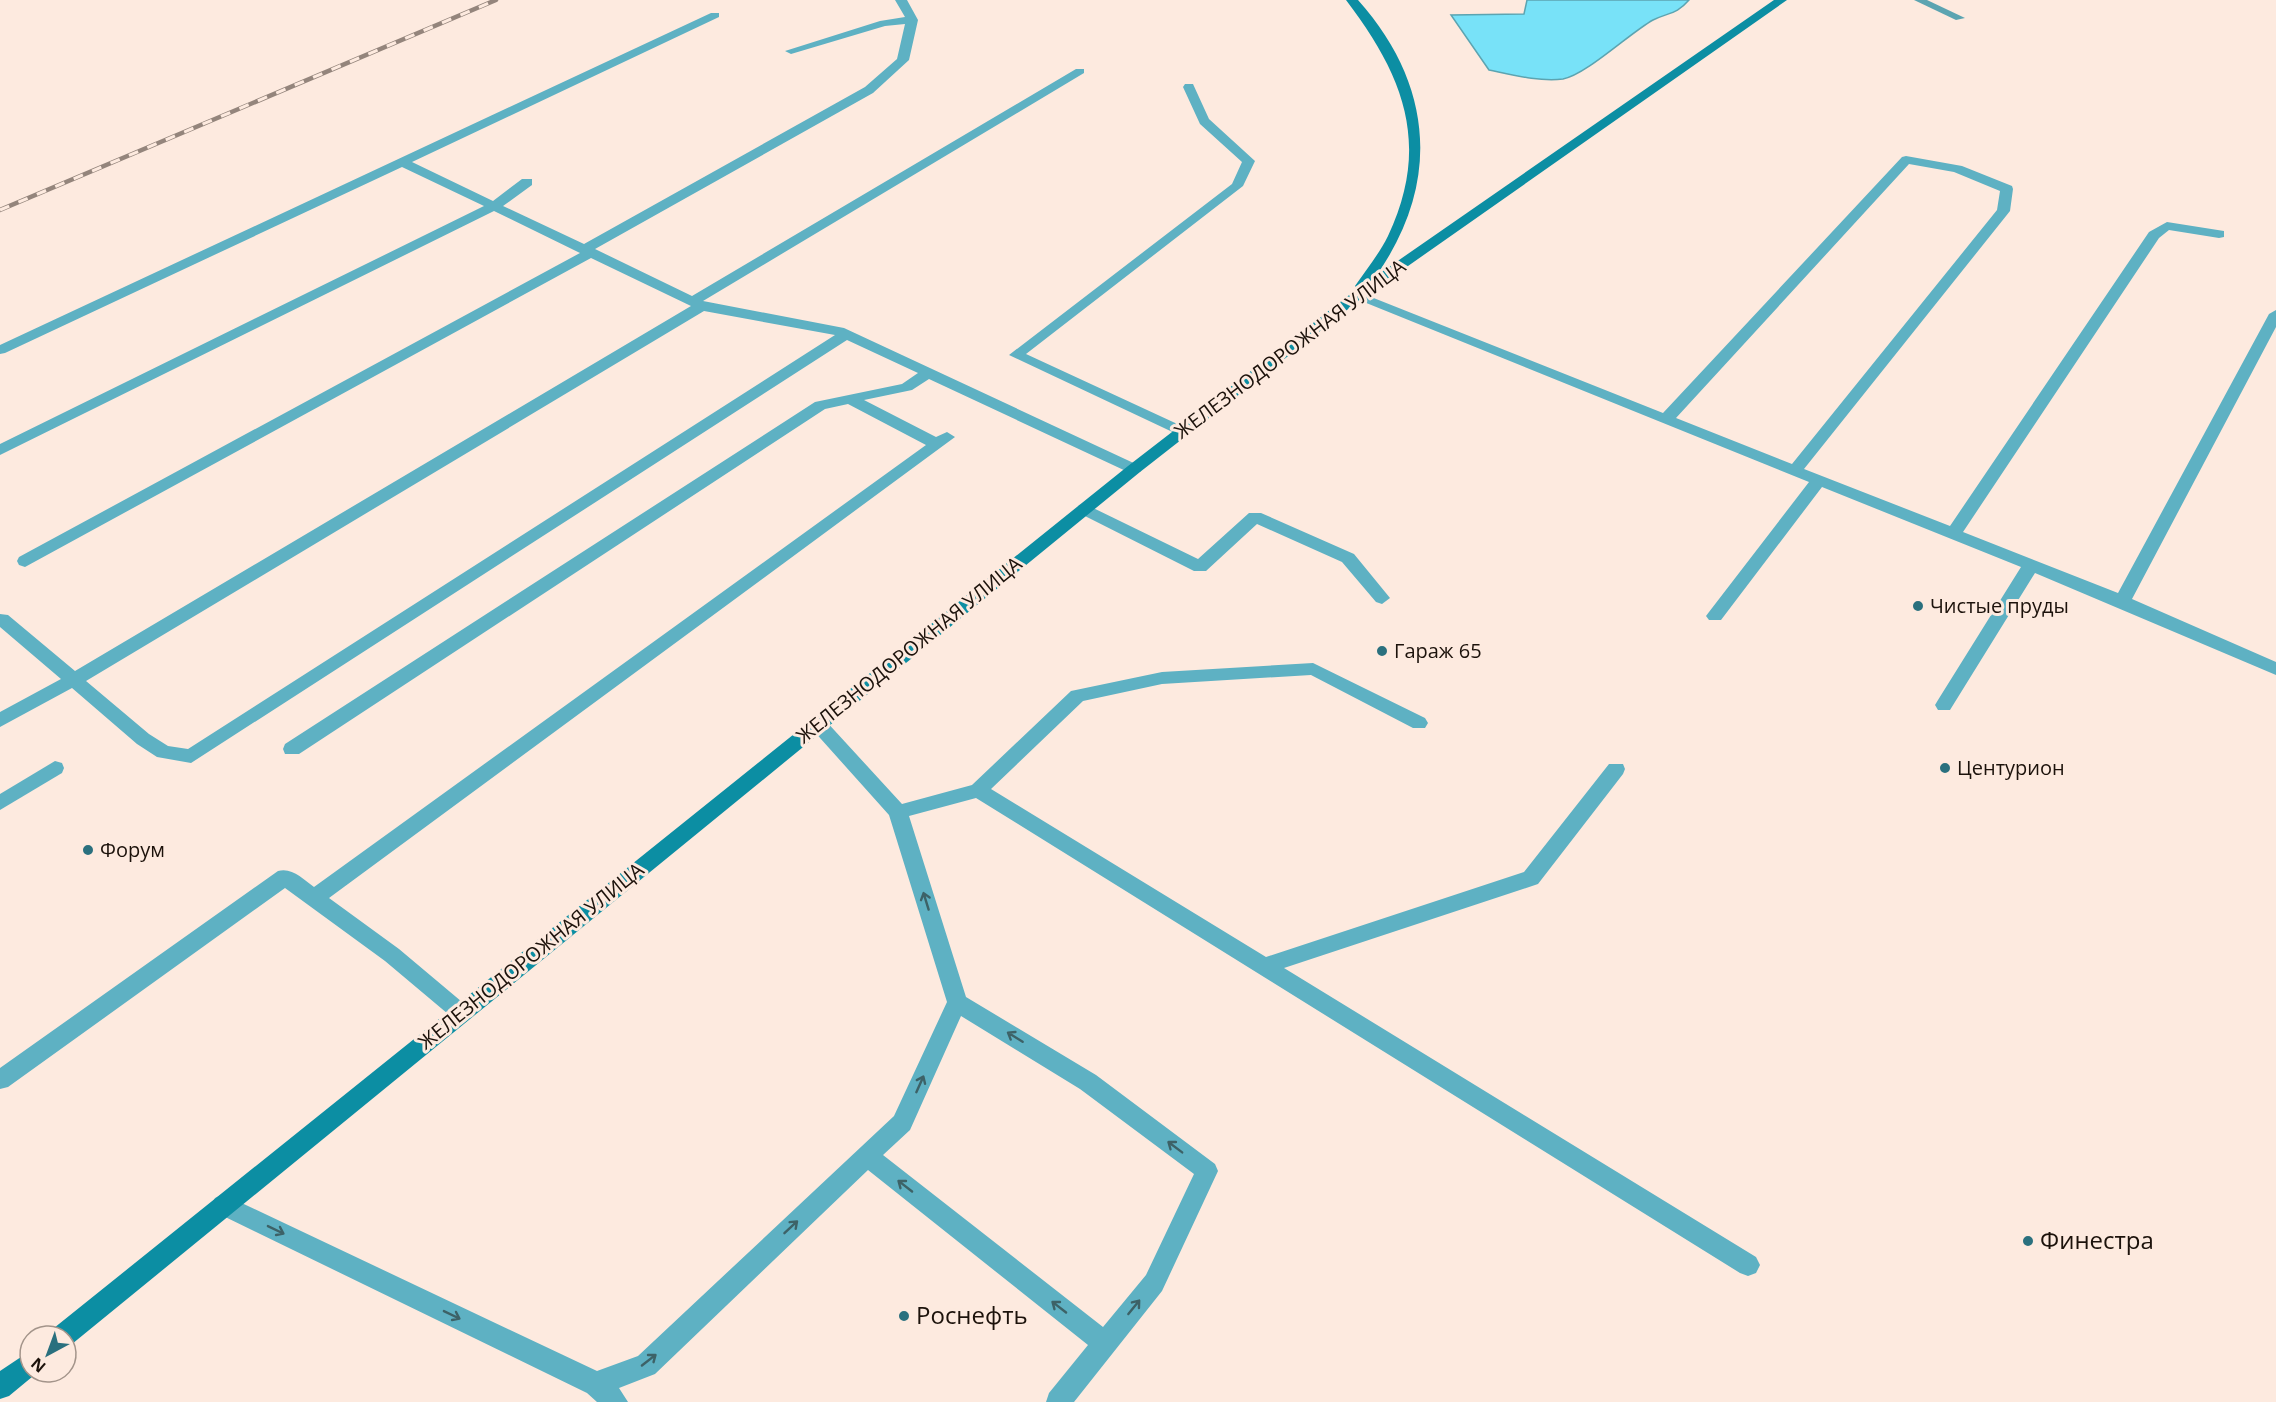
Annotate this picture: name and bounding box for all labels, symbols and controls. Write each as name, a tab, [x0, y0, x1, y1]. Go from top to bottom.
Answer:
street label: ЖЕЛЕЗНОДОРОЖНАЯ УЛИЦА	[1169, 252, 1411, 445]
street label: ЖЕЛЕЗНОДОРОЖНАЯ УЛИЦА	[790, 550, 1027, 749]
place label: Чистые пруды	[1930, 592, 2069, 619]
marker: Чистые пруды	[1911, 599, 1925, 613]
place label: Гараж 65	[1394, 637, 1482, 664]
marker: Гараж 65	[1375, 644, 1389, 658]
place label: Центурион	[1957, 754, 2065, 781]
marker: Центурион	[1938, 761, 1952, 775]
place label: Форум	[100, 836, 165, 863]
marker: Форум	[81, 843, 95, 857]
street label: ЖЕЛЕЗНОДОРОЖНАЯ УЛИЦА	[412, 856, 649, 1055]
one-way arrow	[920, 892, 931, 911]
one-way arrow	[1007, 1031, 1024, 1043]
one-way arrow	[914, 1075, 926, 1093]
one-way arrow	[1168, 1141, 1184, 1154]
one-way arrow	[898, 1180, 914, 1193]
one-way arrow	[784, 1220, 799, 1235]
place label: Финестра	[2040, 1223, 2154, 1256]
one-way arrow	[266, 1225, 284, 1237]
marker: Финестра	[2021, 1234, 2035, 1248]
place label: Роснефть	[916, 1298, 1028, 1331]
one-way arrow	[1127, 1299, 1140, 1315]
one-way arrow	[1051, 1301, 1067, 1314]
one-way arrow	[442, 1309, 460, 1321]
marker: Роснефть	[897, 1309, 911, 1323]
north arrow	[18, 1324, 78, 1384]
text: N	[26, 1353, 50, 1378]
one-way arrow	[641, 1354, 657, 1367]

